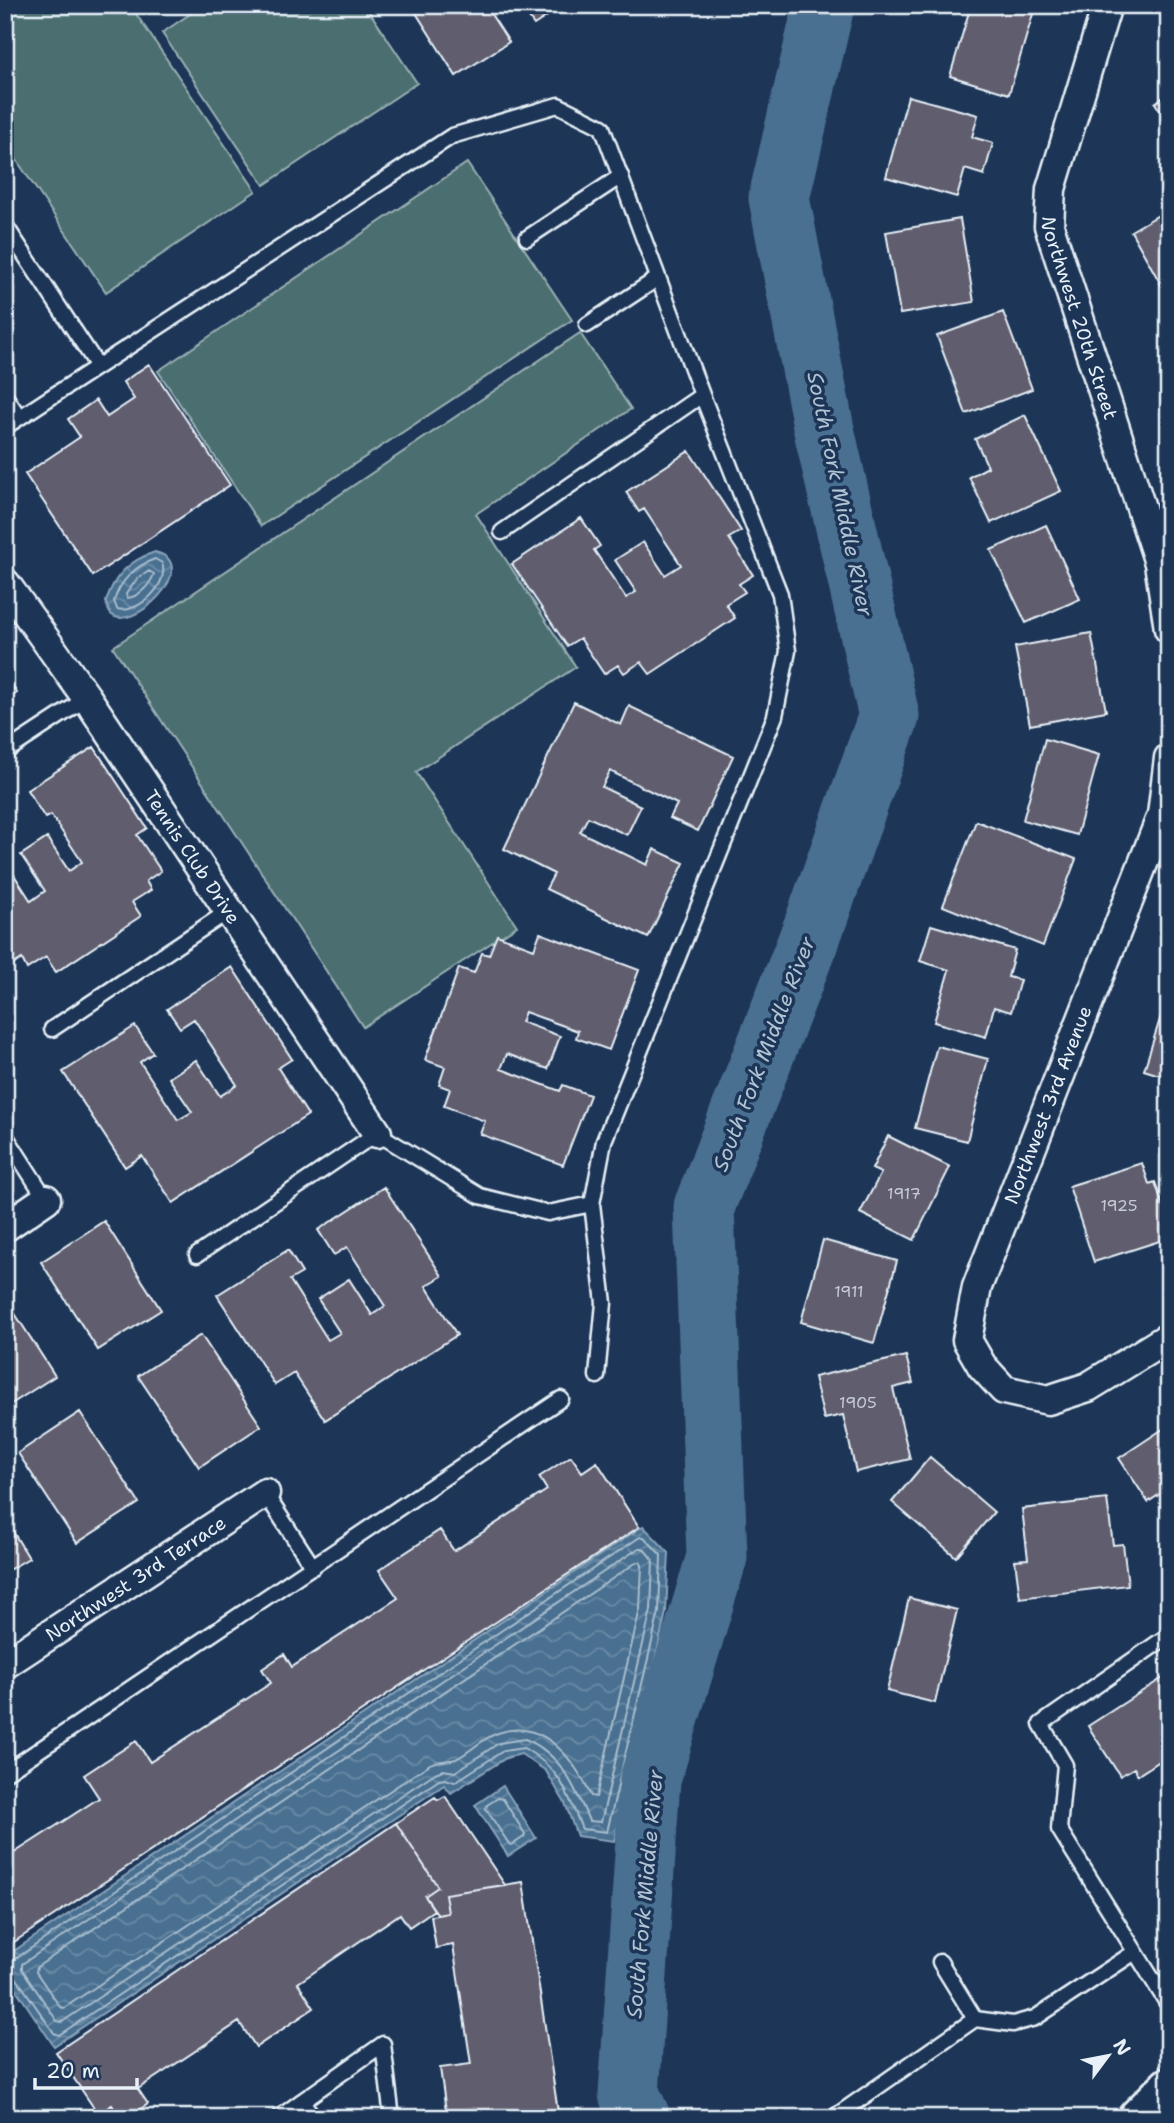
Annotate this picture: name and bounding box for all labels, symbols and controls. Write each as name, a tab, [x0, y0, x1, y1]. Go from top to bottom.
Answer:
street label: Northwest 20th Street	[1036, 216, 1124, 423]
water label: South Fork Middle River	[800, 369, 880, 620]
street label: Tennis Club Drive	[139, 785, 247, 929]
water label: South Fork Middle River	[706, 932, 822, 1175]
street label: Northwest 3rd Avenue	[999, 1002, 1097, 1208]
house number: 1917	[887, 1183, 921, 1204]
house number: 1925	[1100, 1195, 1138, 1216]
house number: 1911	[834, 1281, 864, 1302]
house number: 1905	[839, 1392, 877, 1413]
street label: Northwest 3rd Terrace	[40, 1510, 230, 1647]
water label: South Fork Middle River	[620, 1768, 670, 2019]
north arrow	[1072, 2022, 1142, 2092]
text: N	[1107, 2034, 1137, 2060]
scale bar	[35, 2046, 136, 2090]
text: 20 m	[46, 2057, 100, 2085]

